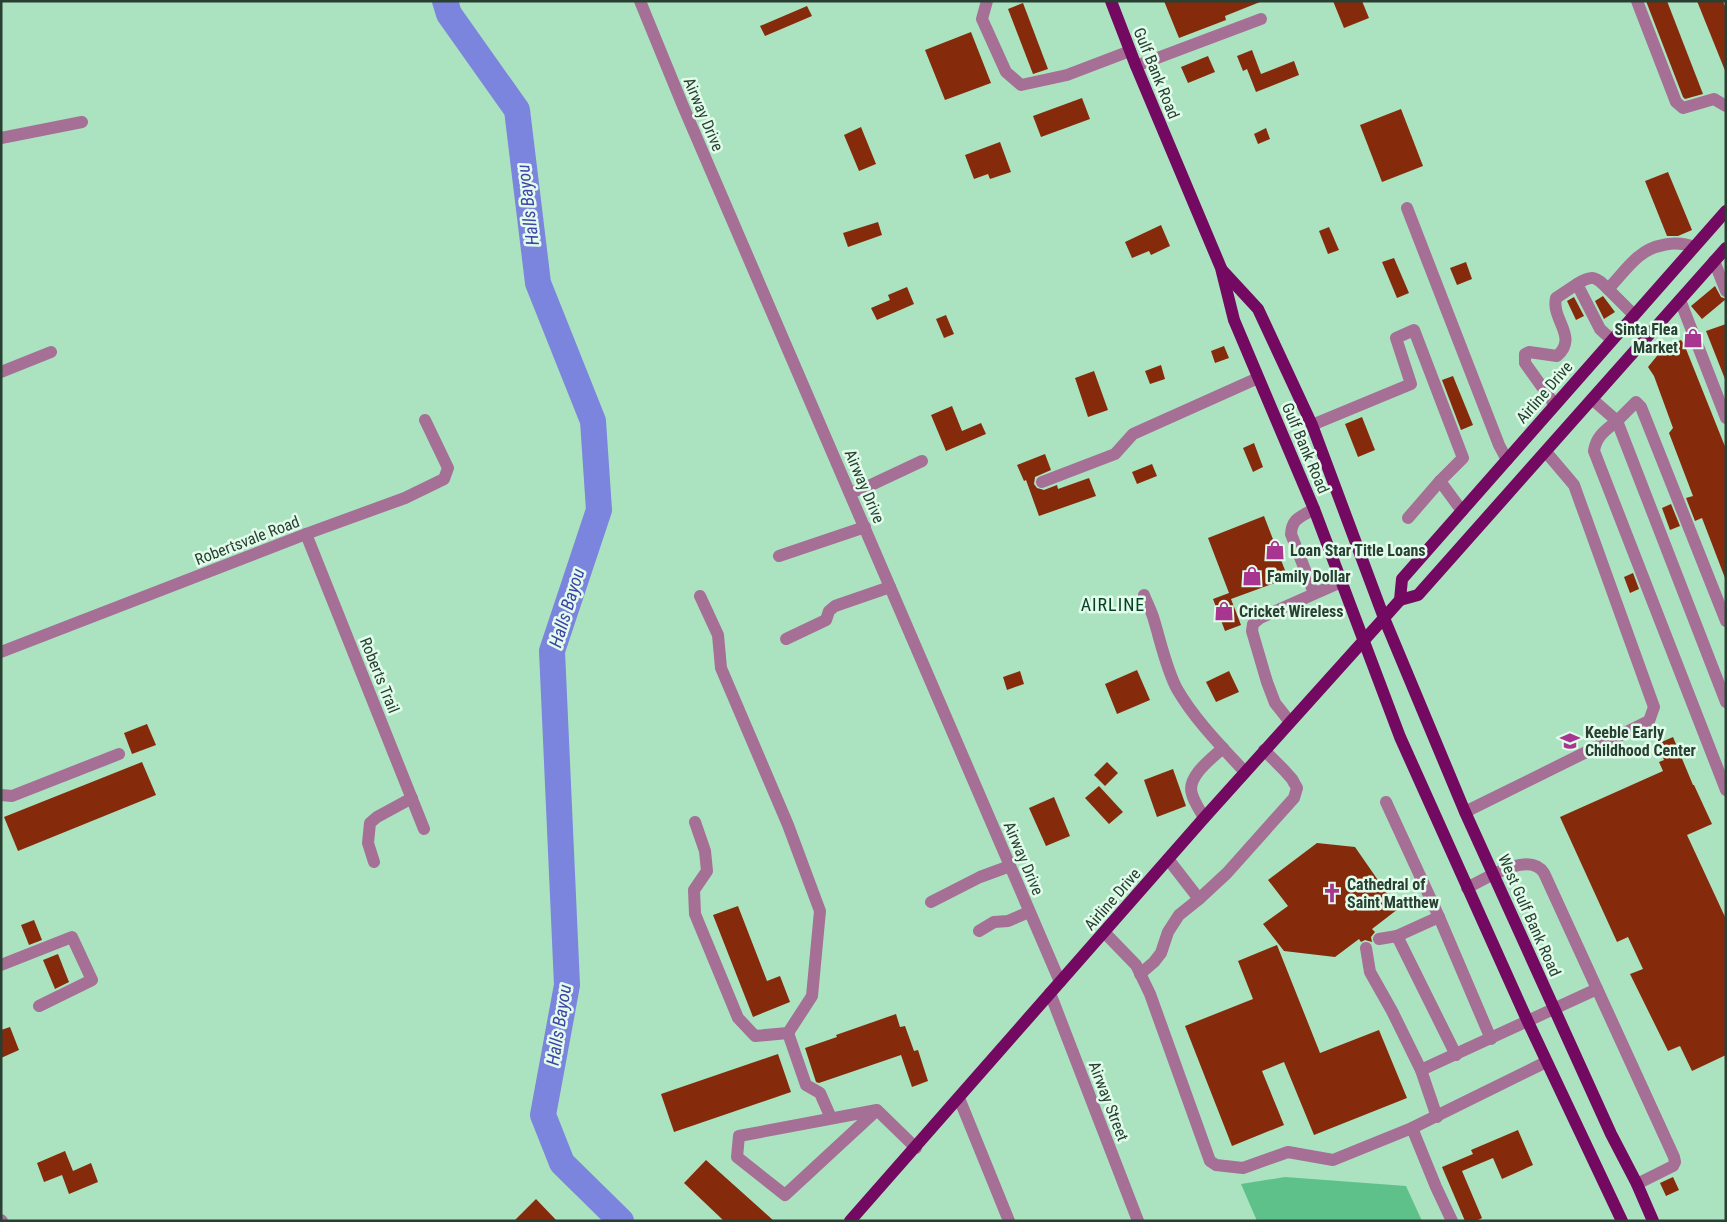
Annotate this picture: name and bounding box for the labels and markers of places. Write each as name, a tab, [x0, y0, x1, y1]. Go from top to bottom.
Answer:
place label: Sinta Flea Market	[1614, 320, 1678, 357]
shop icon: Sinta Flea Market	[1682, 327, 1704, 349]
shop icon: Loan Star Title Loans	[1264, 539, 1286, 561]
place label: Loan Star Title Loans	[1290, 541, 1426, 560]
shop icon: Family Dollar	[1241, 565, 1263, 587]
place label: Family Dollar	[1267, 567, 1351, 586]
shop icon: Cricket Wireless	[1213, 600, 1235, 622]
place label: Cricket Wireless	[1239, 602, 1344, 621]
place label: Keeble Early Childhood Center	[1585, 723, 1696, 760]
school or university icon: Keeble Early Childhood Center	[1559, 730, 1581, 752]
place label: Cathedral of Saint Matthew	[1347, 875, 1439, 912]
church icon: Cathedral of Saint Matthew	[1321, 882, 1343, 904]

